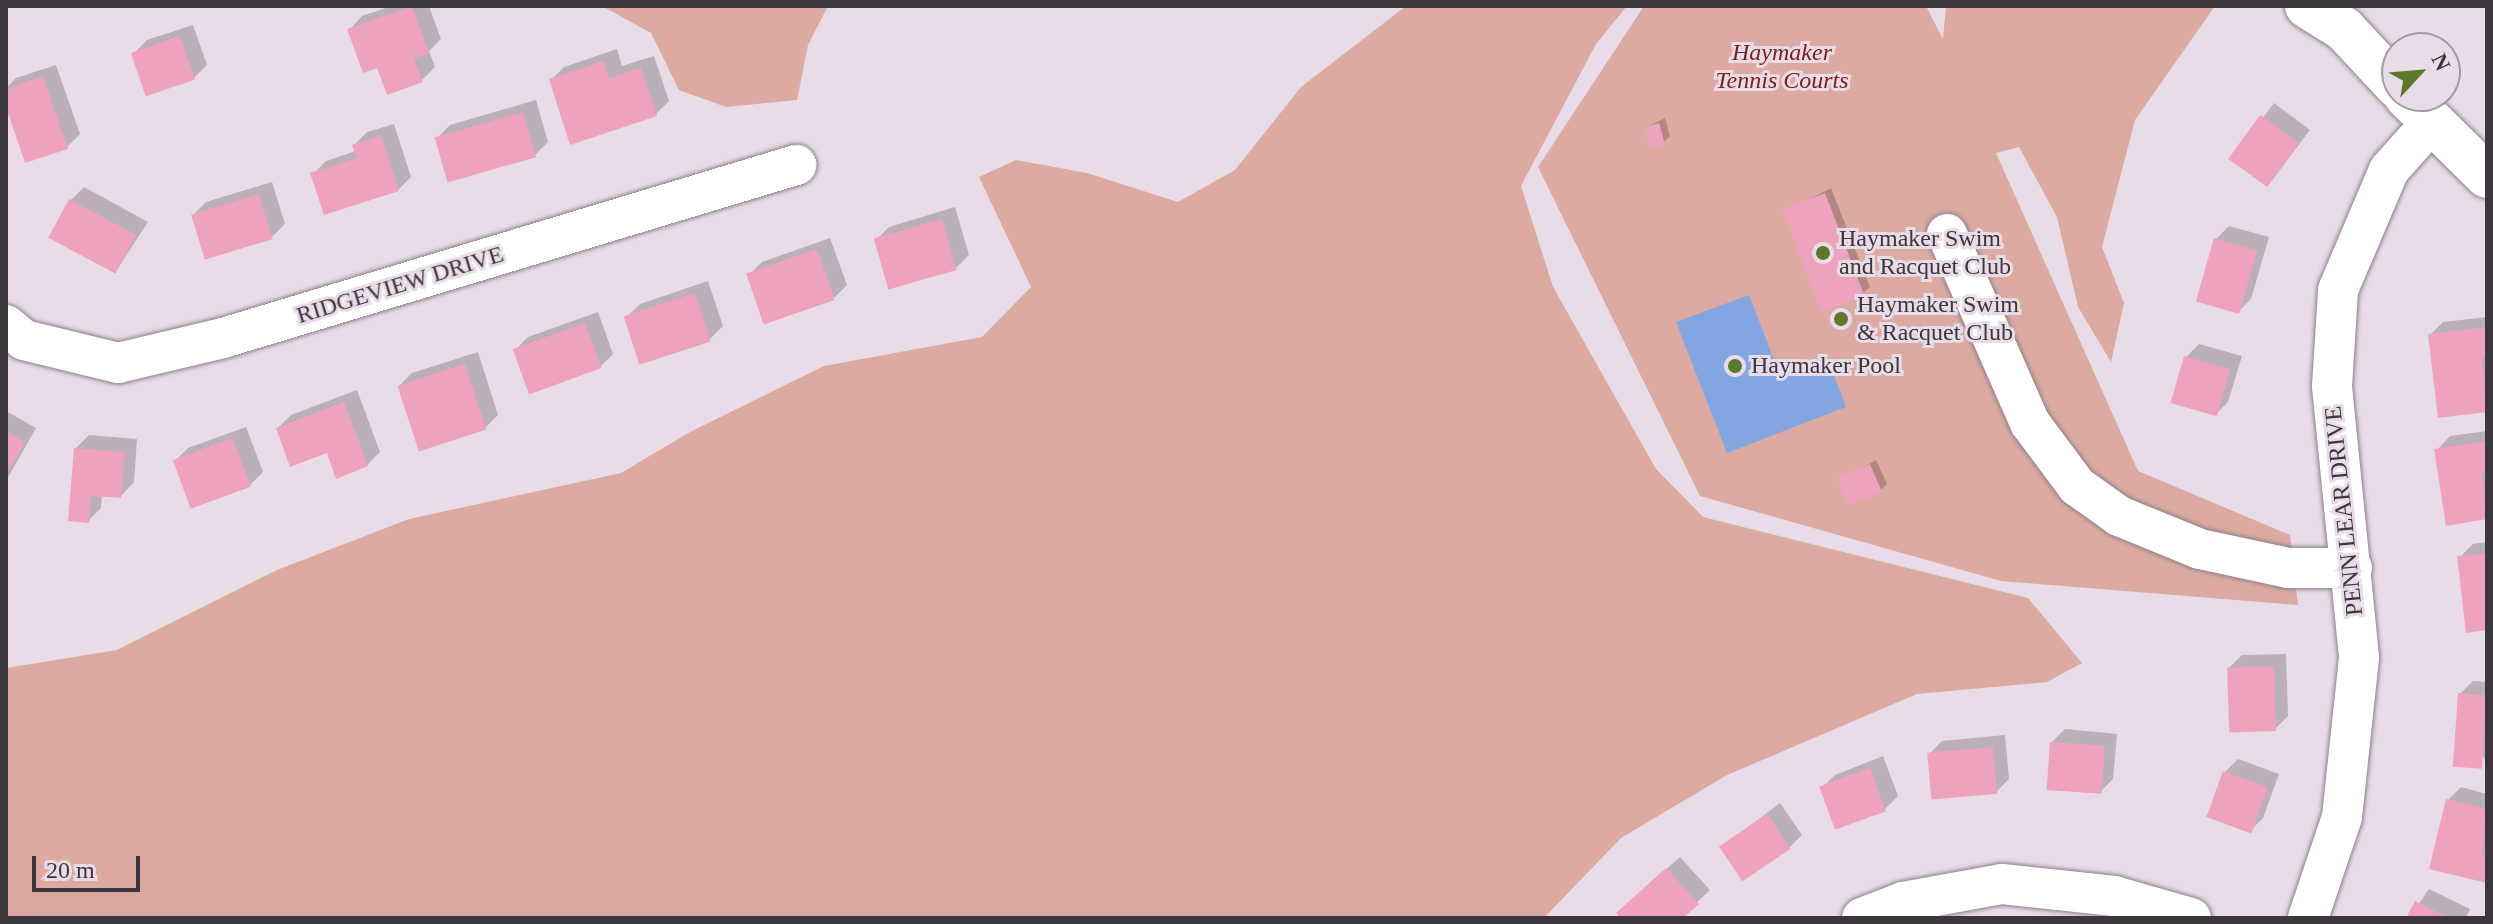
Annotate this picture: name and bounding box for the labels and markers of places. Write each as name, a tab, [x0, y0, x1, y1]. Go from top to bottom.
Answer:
place label: Haymaker Swim and Racquet Club	[1839, 225, 2011, 281]
marker: Haymaker Swim and Racquet Club	[1814, 244, 1832, 262]
place label: Haymaker Swim & Racquet Club	[1857, 291, 2019, 347]
marker: Haymaker Swim & Racquet Club	[1832, 310, 1850, 328]
place label: Haymaker Pool	[1751, 352, 1901, 380]
marker: Haymaker Pool	[1726, 357, 1744, 375]

